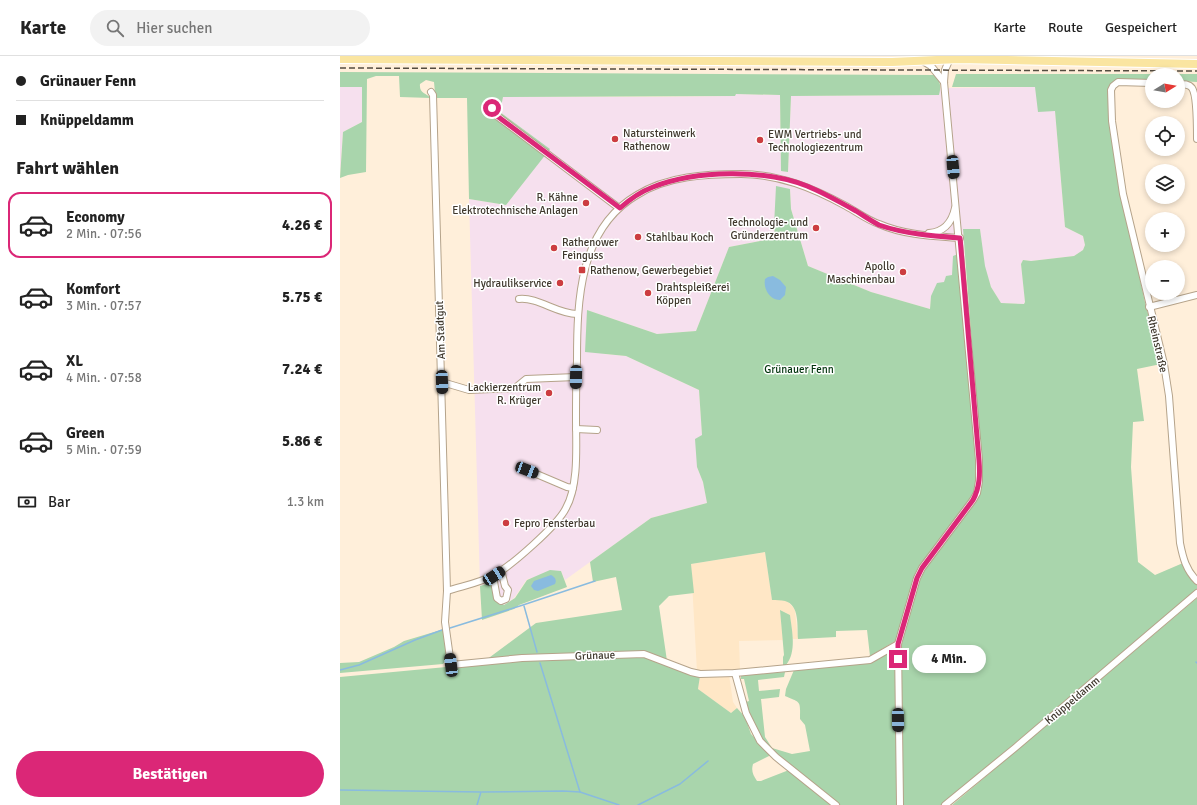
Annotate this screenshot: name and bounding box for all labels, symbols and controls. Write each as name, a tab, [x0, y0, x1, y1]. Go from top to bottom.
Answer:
search box	[90, 10, 370, 46]
text: Karte	[20, 16, 66, 40]
icon: search	[104, 17, 126, 39]
text: Hier suchen	[136, 19, 212, 37]
text: Karte	[993, 19, 1026, 36]
text: Route	[1048, 19, 1083, 36]
text: Gespeichert	[1105, 19, 1177, 36]
north arrow	[1145, 68, 1185, 108]
map controls	[1145, 68, 1185, 300]
text: Grünauer Fenn	[40, 72, 136, 90]
route start	[483, 99, 501, 117]
text: Knüppeldamm	[40, 111, 134, 129]
button: locate	[1145, 116, 1185, 156]
place label: Natursteinwerk Rathenow	[623, 127, 696, 153]
place label: EWM Vertriebs- und Technologiezentrum	[768, 128, 863, 154]
marker: Natursteinwerk Rathenow	[610, 134, 620, 144]
marker: EWM Vertriebs- und Technologiezentrum	[755, 135, 765, 145]
car	[946, 155, 960, 179]
text: Fahrt wählen	[16, 157, 119, 179]
button: layers	[1145, 164, 1185, 204]
place label: R. Kähne Elektrotechnische Anlagen	[452, 191, 578, 217]
marker: R. Kähne Elektrotechnische Anlagen	[581, 198, 591, 208]
icon: car	[18, 207, 54, 243]
text: Economy	[66, 208, 125, 226]
button: +	[1145, 212, 1185, 252]
text: 4.26 €	[282, 216, 322, 234]
place label: Technologie- und Gründerzentrum	[728, 216, 808, 242]
marker: Technologie- und Gründerzentrum	[811, 223, 821, 233]
text: 2 Min. · 07:56	[66, 226, 142, 242]
place label: Stahlbau Koch	[646, 231, 714, 244]
marker: Stahlbau Koch	[633, 232, 643, 242]
place label: Rathenower Feinguss	[562, 236, 618, 262]
marker: Rathenower Feinguss	[549, 243, 559, 253]
place label: Apollo Maschinenbau	[827, 260, 895, 286]
button: −	[1145, 260, 1185, 300]
place label: Rathenow, Gewerbegebiet	[590, 264, 713, 277]
marker: Rathenow, Gewerbegebiet	[577, 265, 587, 275]
marker: Apollo Maschinenbau	[898, 267, 908, 277]
place label: Hydraulikservice	[473, 277, 552, 290]
marker: Hydraulikservice	[555, 278, 565, 288]
icon: car	[18, 279, 54, 315]
text: Komfort	[66, 280, 120, 298]
place label: Drahtspleißerei Köppen	[656, 281, 729, 307]
text: 5.75 €	[282, 288, 322, 306]
marker: Drahtspleißerei Köppen	[643, 288, 653, 298]
text: 3 Min. · 07:57	[66, 298, 142, 314]
street label: Am Stadtgut	[433, 300, 448, 360]
street label: Rheinstraße	[1145, 315, 1170, 374]
icon: car	[18, 351, 54, 387]
text: XL	[66, 352, 83, 370]
text: 7.24 €	[282, 360, 322, 378]
park label: Grünauer Fenn	[764, 363, 834, 376]
car	[570, 365, 582, 389]
text: 4 Min. · 07:58	[66, 370, 142, 386]
car	[436, 370, 448, 394]
place label: Lackierzentrum R. Krüger	[468, 381, 541, 407]
marker: Lackierzentrum R. Krüger	[544, 388, 554, 398]
icon: car	[18, 423, 54, 459]
text: Green	[66, 424, 105, 442]
text: 5.86 €	[282, 432, 322, 450]
text: 5 Min. · 07:59	[66, 442, 142, 458]
car	[514, 460, 540, 480]
icon: cash	[16, 491, 38, 513]
text: Bar	[48, 493, 70, 511]
text: 1.3 km	[287, 494, 324, 510]
place label: Fepro Fensterbau	[514, 517, 595, 530]
marker: Fepro Fensterbau	[501, 518, 511, 528]
car	[481, 564, 507, 588]
callout: 4 Min.	[912, 645, 986, 673]
street label: Grünaue	[575, 648, 615, 663]
route end	[889, 650, 907, 668]
text: 4 Min.	[931, 651, 967, 667]
car	[444, 652, 458, 678]
street label: Knüppeldamm	[1042, 673, 1103, 727]
car	[892, 708, 904, 732]
button: Bestätigen	[16, 751, 324, 797]

